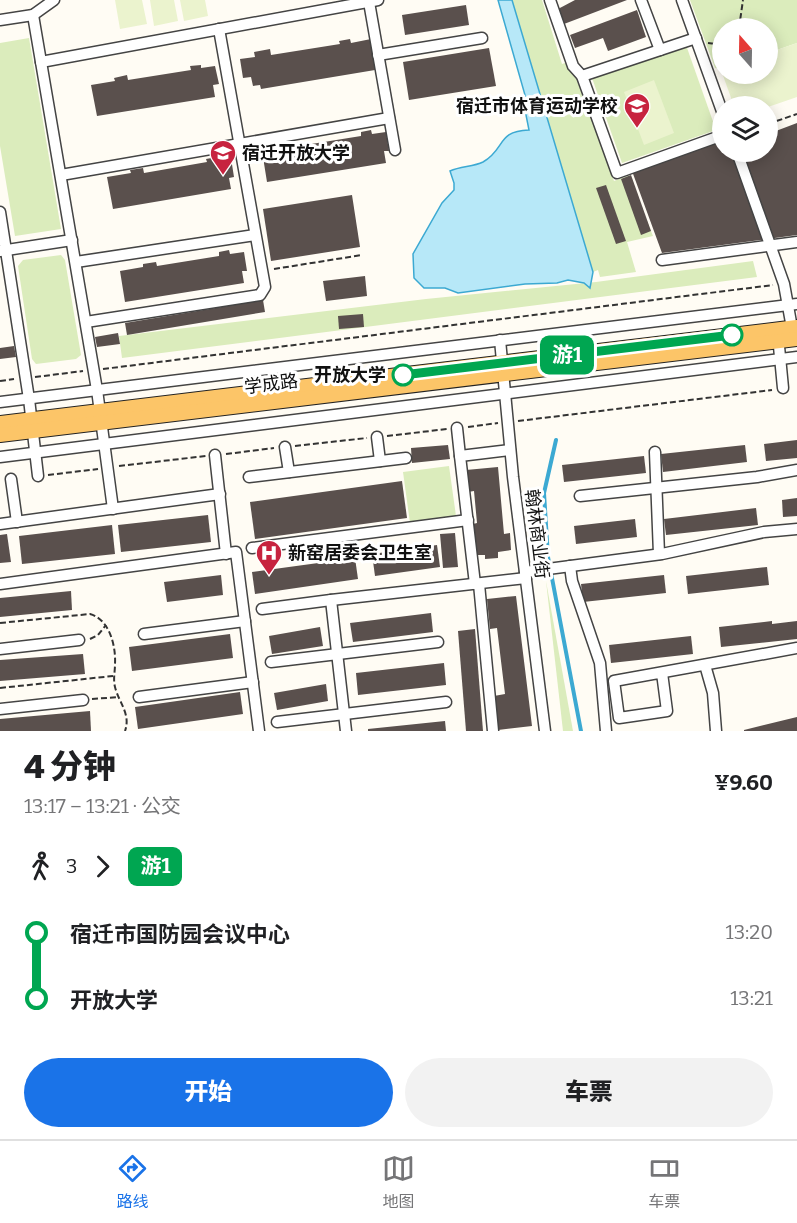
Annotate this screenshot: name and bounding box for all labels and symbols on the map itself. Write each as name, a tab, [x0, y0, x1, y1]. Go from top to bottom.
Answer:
north arrow	[712, 18, 778, 84]
school or university icon: 宿迁市体育运动学校	[622, 91, 652, 129]
place label: 宿迁市体育运动学校	[456, 95, 618, 117]
school or university icon: 宿迁开放大学	[208, 138, 238, 176]
place label: 宿迁开放大学	[242, 142, 350, 164]
unlabelled marker	[721, 324, 743, 346]
line badge: 游1	[540, 336, 594, 374]
place label: 开放大学	[314, 364, 386, 386]
marker: 开放大学	[392, 364, 414, 386]
street label: 学成路	[243, 370, 299, 398]
street label: 翰林商业街	[521, 488, 553, 580]
hospital icon: 新窑居委会卫生室	[254, 538, 284, 576]
place label: 新窑居委会卫生室	[288, 542, 432, 564]

